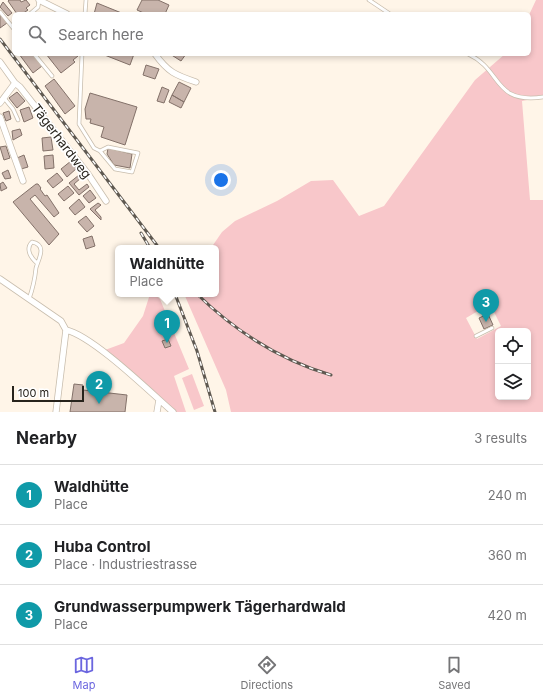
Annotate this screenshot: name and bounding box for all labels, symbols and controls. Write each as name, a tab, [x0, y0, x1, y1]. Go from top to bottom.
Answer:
search box	[12, 12, 531, 56]
icon: search	[26, 23, 48, 45]
text: Search here	[58, 25, 144, 44]
street label: Tägerhardweg	[29, 100, 95, 182]
your location	[211, 170, 231, 190]
popup	[115, 245, 219, 297]
text: Waldhütte	[130, 254, 204, 273]
text: Place	[130, 273, 163, 289]
pin: 3	[473, 289, 499, 322]
pin: 1	[154, 310, 180, 343]
map controls	[495, 328, 531, 400]
button: locate	[495, 328, 531, 364]
button: layers	[495, 364, 531, 400]
pin: 2	[86, 371, 112, 404]
scale bar	[12, 384, 84, 403]
text: 100 m	[18, 386, 49, 400]
text: Nearby	[16, 428, 77, 448]
text: 3 results	[474, 430, 527, 446]
text: Waldhütte	[54, 477, 129, 496]
text: 1	[26, 487, 32, 503]
text: 240 m	[488, 487, 527, 503]
text: Place	[54, 496, 88, 512]
text: Huba Control	[54, 537, 151, 556]
text: 2	[25, 547, 33, 563]
text: 360 m	[488, 547, 527, 563]
text: Place · Industriestrasse	[54, 556, 197, 572]
text: Grundwasserpumpwerk Tägerhardwald	[54, 597, 346, 616]
text: 3	[25, 607, 33, 623]
text: 420 m	[487, 607, 527, 623]
text: Place	[54, 616, 88, 632]
tab: Map	[73, 654, 95, 692]
tab: Directions	[241, 654, 293, 692]
tab: Saved	[438, 654, 470, 692]

